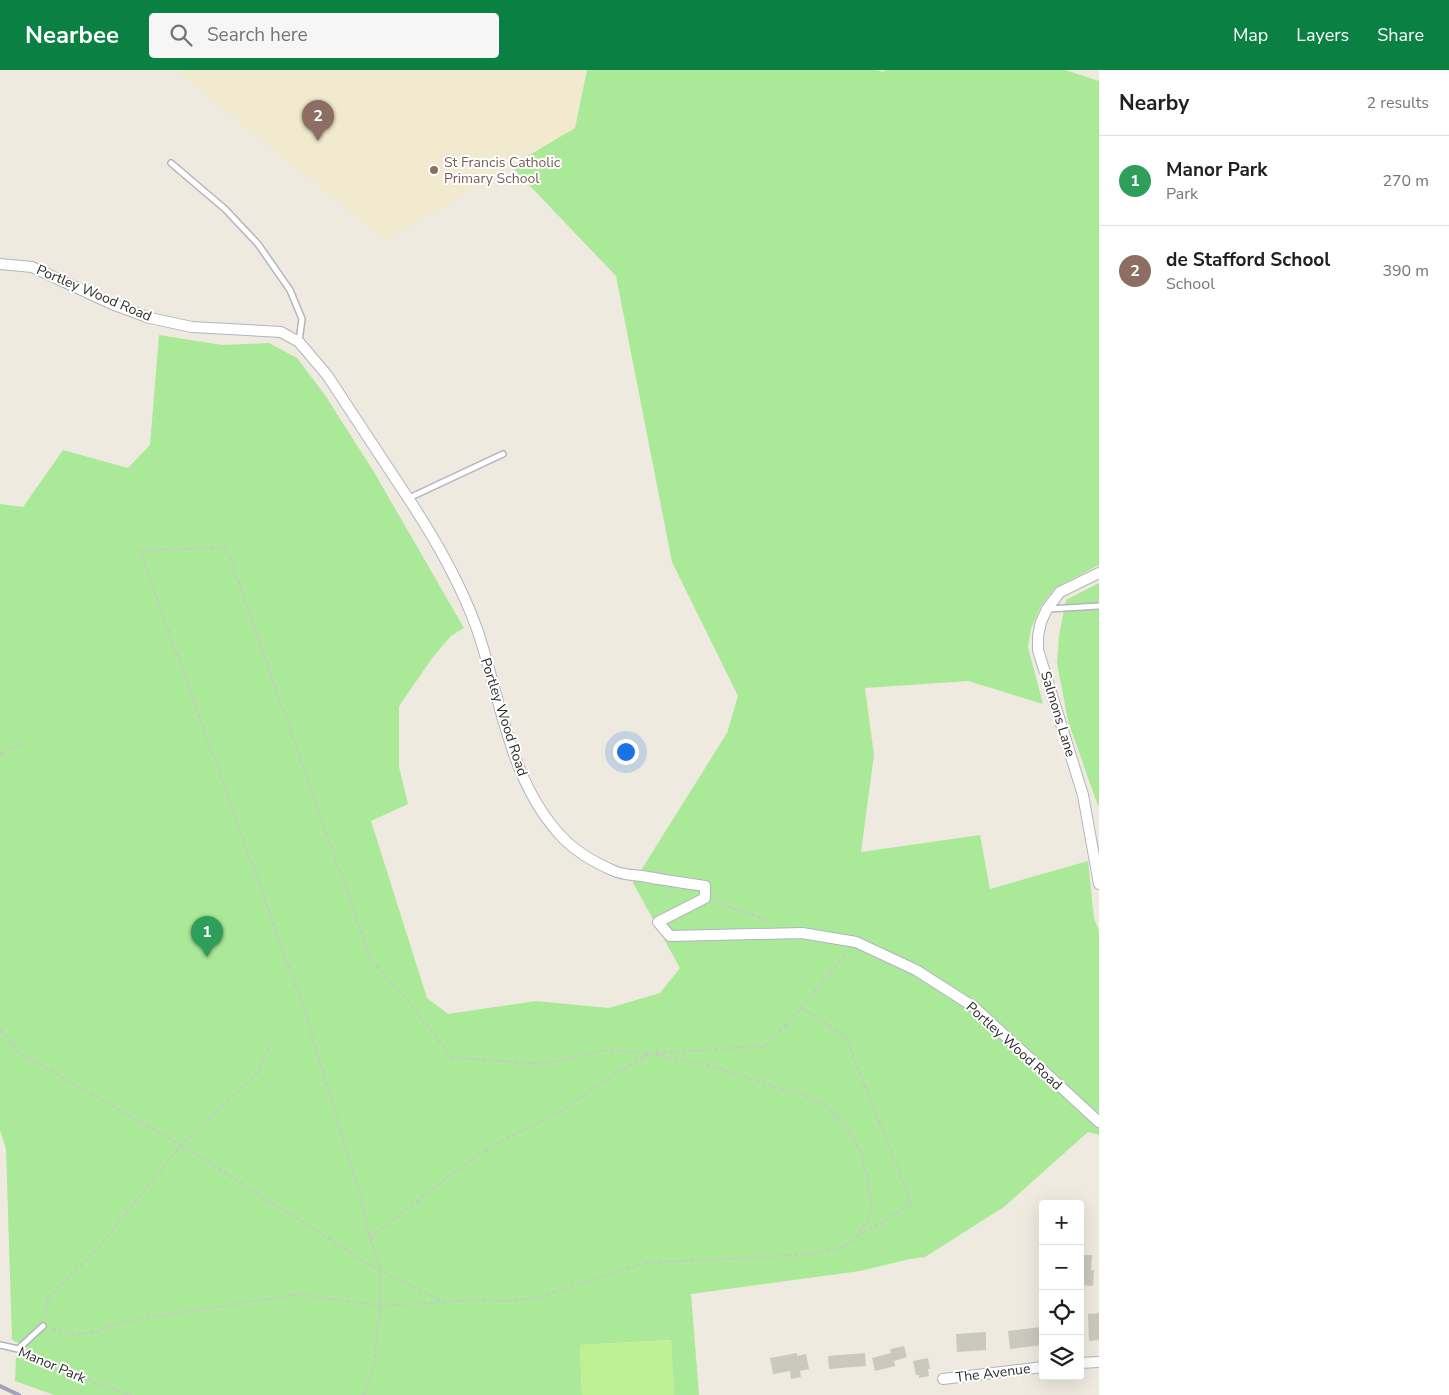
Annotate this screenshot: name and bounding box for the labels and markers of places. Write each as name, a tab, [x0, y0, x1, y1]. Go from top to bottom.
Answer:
pin: 2	[302, 100, 334, 141]
place label: St Francis Catholic Primary School	[444, 153, 561, 188]
marker: St Francis Catholic Primary School	[428, 164, 440, 176]
pin: 1	[191, 916, 223, 957]

